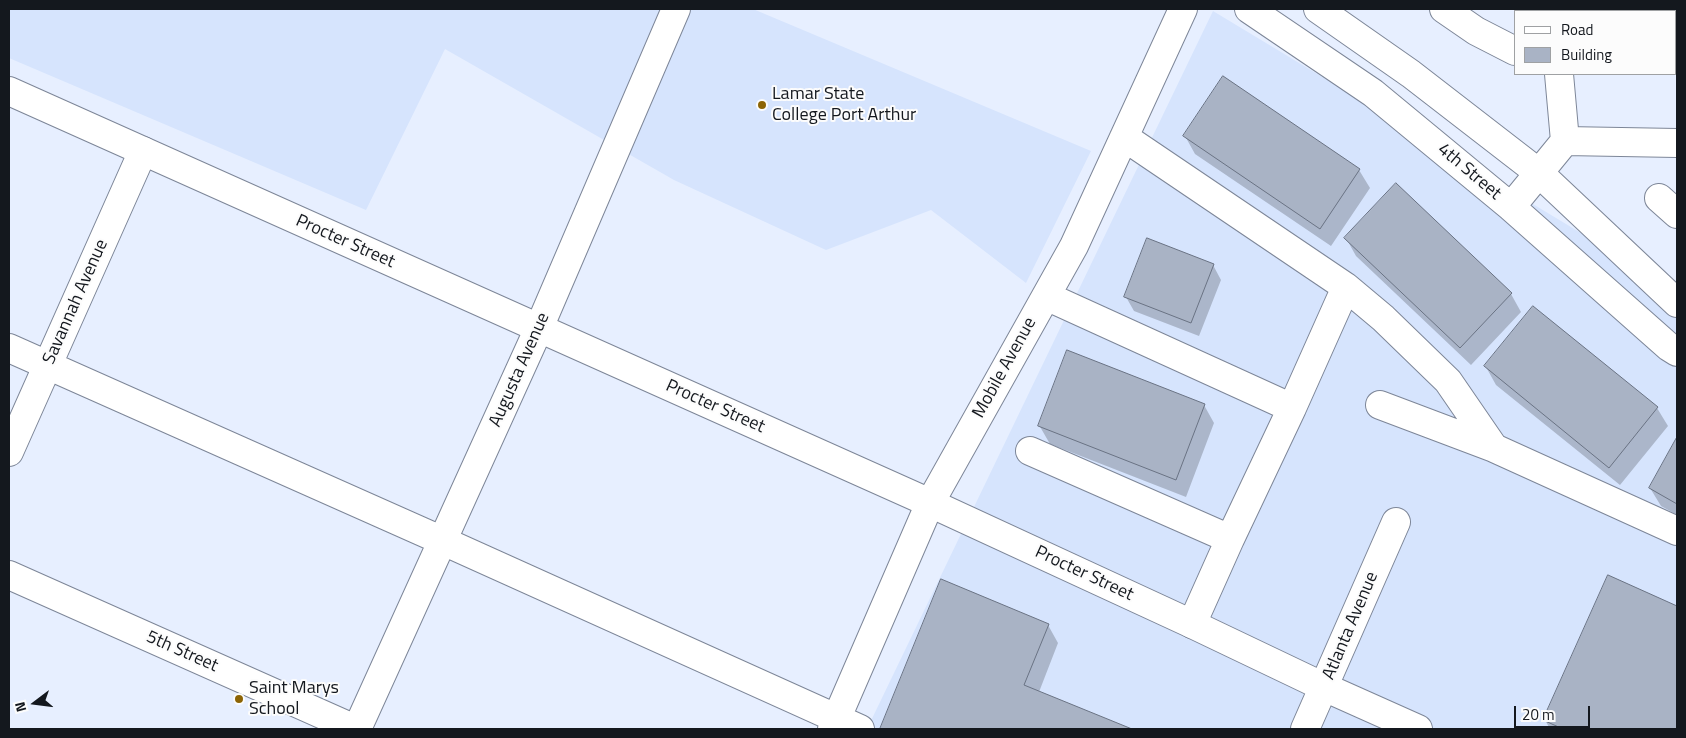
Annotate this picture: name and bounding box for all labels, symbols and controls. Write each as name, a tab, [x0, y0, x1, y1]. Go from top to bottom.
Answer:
legend	[1514, 10, 1676, 75]
text: Road	[1561, 18, 1593, 41]
text: Building	[1561, 43, 1612, 66]
place label: Lamar State College Port Arthur	[772, 84, 916, 126]
marker: Lamar State College Port Arthur	[756, 99, 768, 111]
street label: 4th Street	[1433, 139, 1505, 205]
street label: Procter Street	[292, 211, 398, 273]
street label: Savannah Avenue	[39, 236, 113, 368]
street label: Augusta Avenue	[485, 309, 555, 431]
street label: Mobile Avenue	[969, 314, 1041, 422]
street label: Procter Street	[662, 376, 768, 438]
street label: Procter Street	[1031, 542, 1137, 606]
street label: Atlanta Avenue	[1319, 569, 1383, 683]
street label: 5th Street	[143, 627, 221, 677]
north arrow	[10, 678, 60, 728]
place label: Saint Marys School	[249, 678, 339, 721]
marker: Saint Marys School	[233, 693, 245, 705]
scale bar	[1516, 696, 1592, 728]
text: N	[9, 700, 31, 714]
text: 20 m	[1522, 703, 1555, 726]

